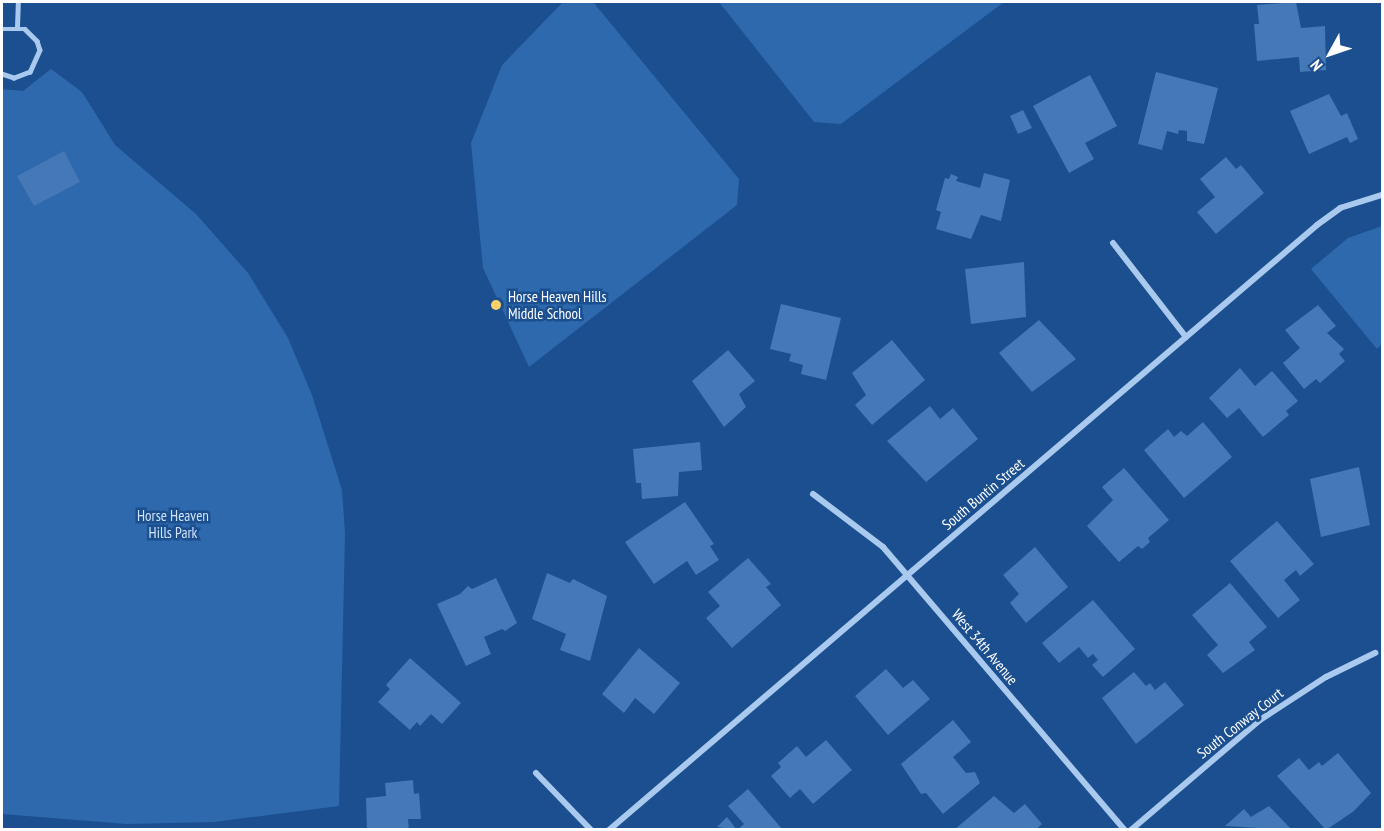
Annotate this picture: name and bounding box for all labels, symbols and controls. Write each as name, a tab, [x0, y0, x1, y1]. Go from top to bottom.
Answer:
north arrow	[1300, 24, 1360, 84]
text: N	[1306, 56, 1327, 75]
place label: Horse Heaven Hills Middle School	[508, 287, 606, 322]
marker: Horse Heaven Hills Middle School	[489, 298, 503, 312]
street label: South Buntin Street	[938, 454, 1028, 534]
park label: Horse Heaven Hills Park	[137, 506, 209, 541]
street label: West 34th Avenue	[948, 605, 1022, 689]
street label: South Conway Court	[1193, 684, 1287, 762]

